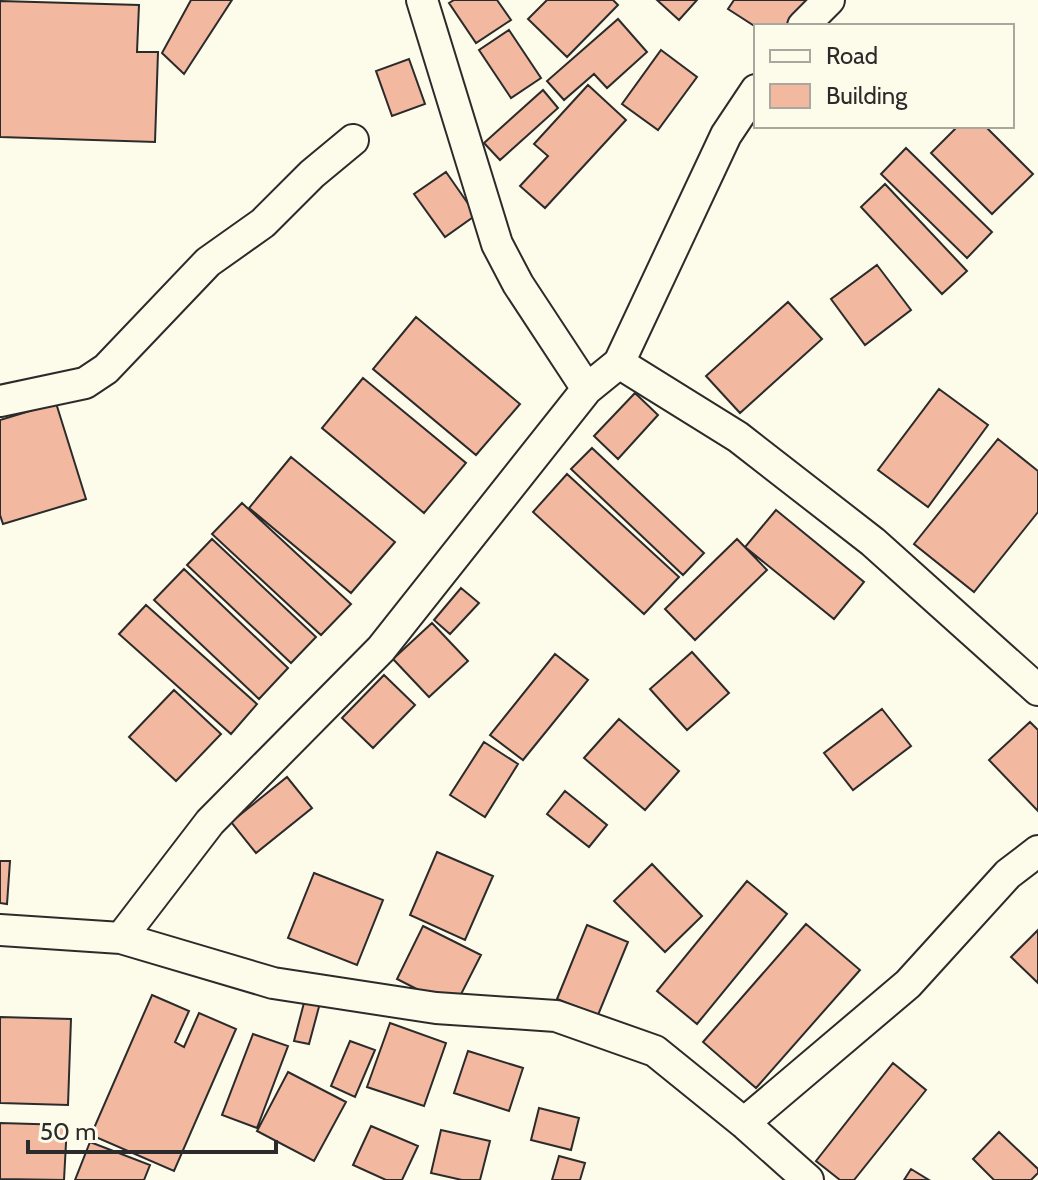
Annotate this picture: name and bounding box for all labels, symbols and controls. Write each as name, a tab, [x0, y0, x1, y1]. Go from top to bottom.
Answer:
legend	[754, 24, 1014, 128]
text: Road	[826, 41, 878, 70]
text: Building	[826, 81, 908, 110]
scale bar	[28, 1104, 276, 1154]
text: 50 m	[40, 1117, 96, 1146]

